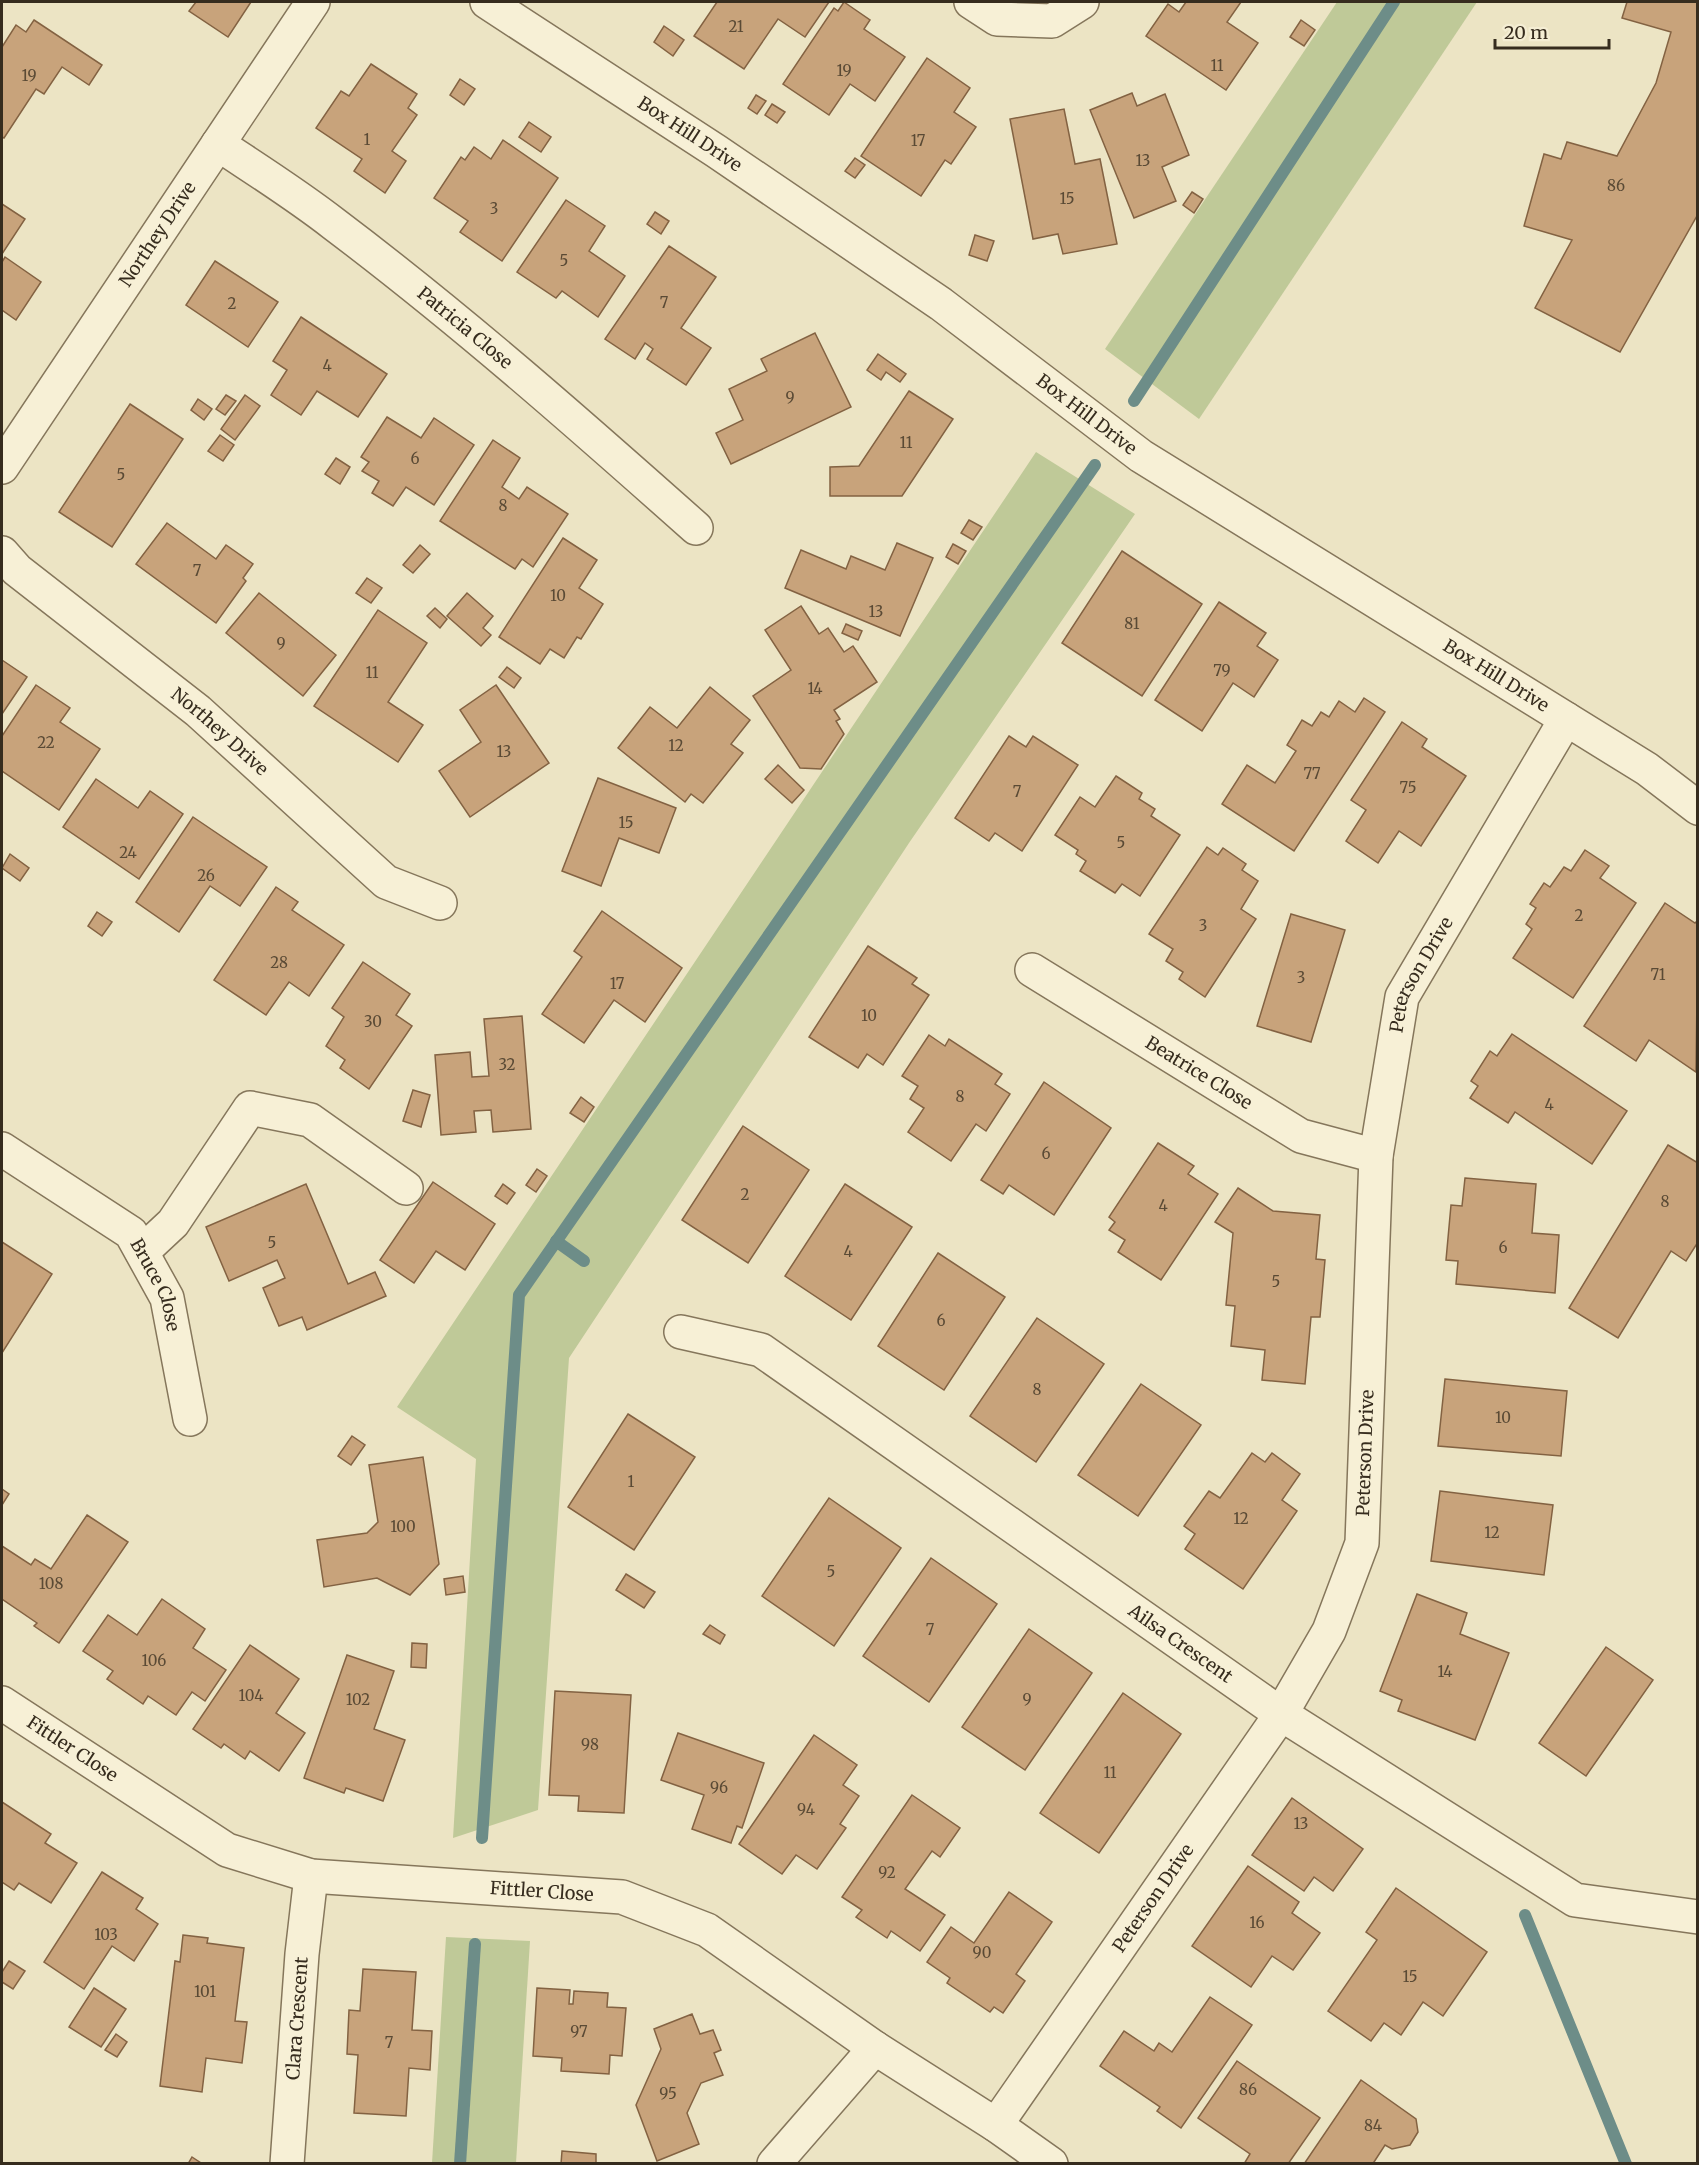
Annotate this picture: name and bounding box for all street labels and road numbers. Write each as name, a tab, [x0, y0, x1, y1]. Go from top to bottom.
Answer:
street label: Box Hill Drive	[634, 91, 747, 176]
street label: Northey Drive	[114, 177, 201, 291]
street label: Patricia Close	[413, 281, 517, 374]
street label: Box Hill Drive	[1032, 369, 1142, 460]
street label: Box Hill Drive	[1439, 634, 1553, 717]
street label: Northey Drive	[167, 682, 273, 780]
street label: Peterson Drive	[1384, 912, 1458, 1034]
street label: Beatrice Close	[1141, 1031, 1257, 1114]
street label: Bruce Close	[125, 1234, 185, 1333]
street label: Peterson Drive	[1351, 1389, 1379, 1517]
street label: Ailsa Crescent	[1123, 1598, 1237, 1688]
street label: Fittler Close	[23, 1710, 122, 1787]
street label: Peterson Drive	[1107, 1839, 1199, 1957]
street label: Fittler Close	[489, 1876, 594, 1906]
street label: Clara Crescent	[281, 1956, 313, 2081]

